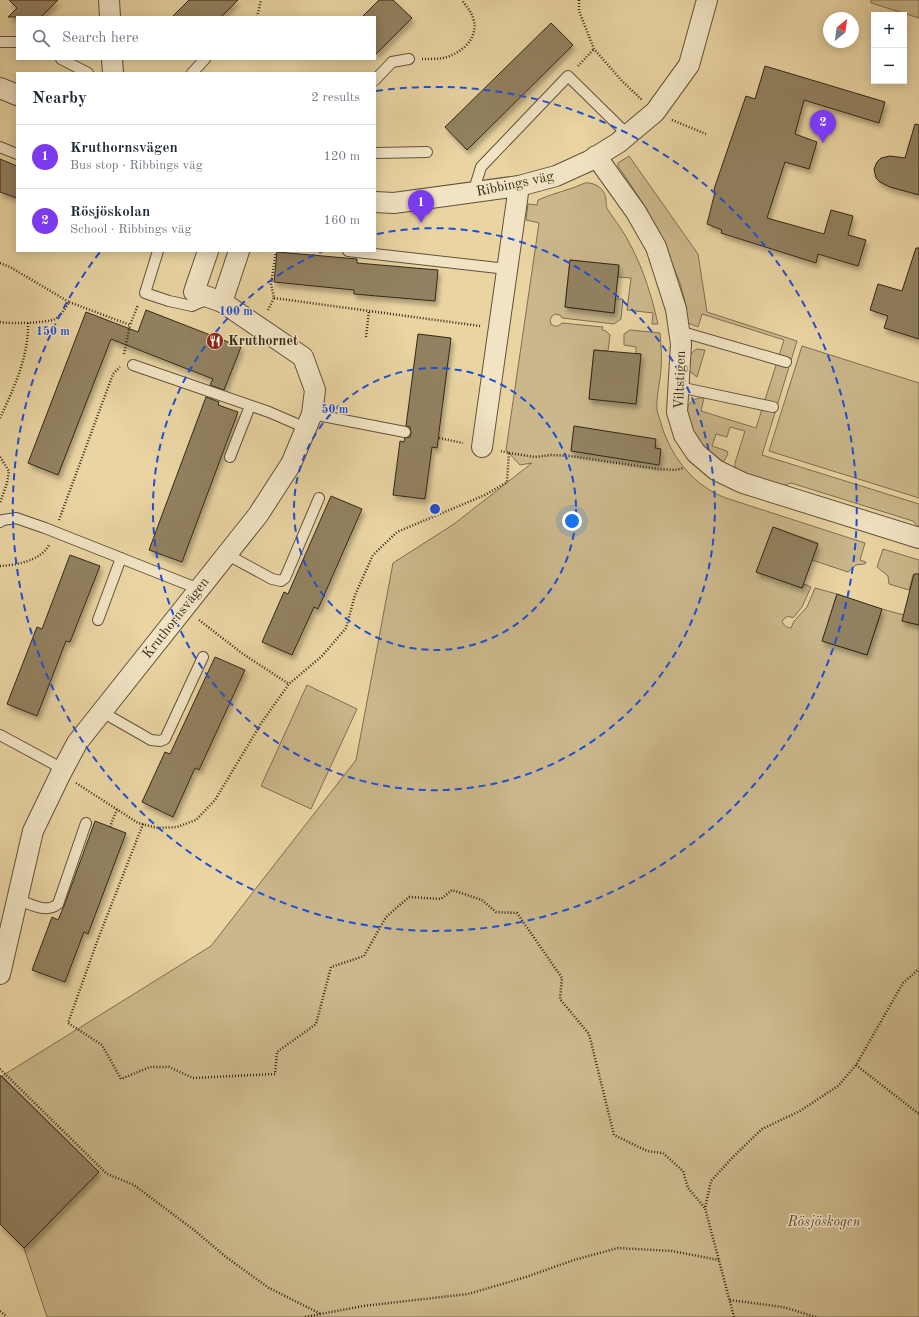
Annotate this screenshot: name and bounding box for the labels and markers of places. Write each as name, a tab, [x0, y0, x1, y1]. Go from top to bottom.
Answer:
pin: 2	[810, 110, 836, 143]
pin: 1	[408, 190, 434, 223]
restaurant icon: Kruthornet	[205, 331, 225, 351]
place label: Kruthornet	[228, 334, 298, 348]
centre of rings	[428, 502, 442, 516]

